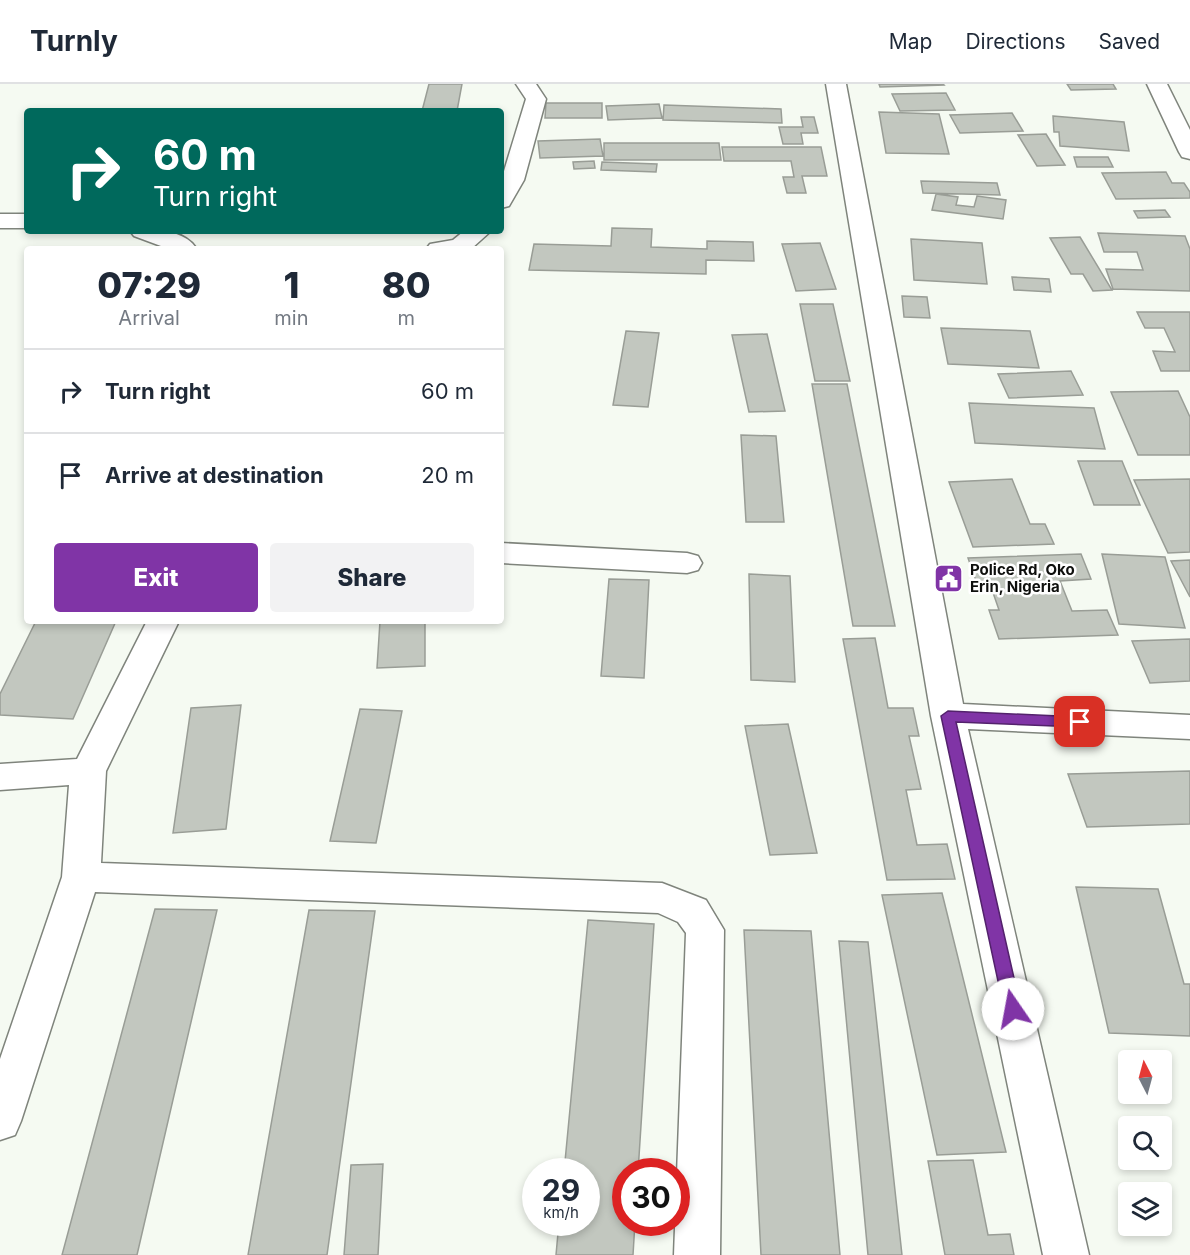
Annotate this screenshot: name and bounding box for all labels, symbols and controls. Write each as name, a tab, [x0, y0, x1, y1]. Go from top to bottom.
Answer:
text: Turnly	[30, 24, 118, 58]
text: Map	[889, 29, 932, 54]
text: Directions	[965, 29, 1066, 54]
text: Saved	[1099, 29, 1160, 54]
text: 60 m	[153, 129, 257, 180]
icon: right	[54, 132, 132, 210]
text: Turn right	[153, 180, 277, 213]
text: 07:29	[97, 263, 201, 307]
text: 1	[283, 263, 299, 307]
text: 80	[382, 263, 431, 307]
text: Arrival	[118, 306, 180, 330]
text: min	[274, 306, 308, 330]
text: m	[397, 306, 415, 330]
icon: right	[54, 375, 87, 408]
text: Turn right	[105, 378, 211, 404]
text: 60 m	[421, 378, 474, 404]
icon: arrive	[54, 459, 87, 492]
text: Arrive at destination	[105, 462, 324, 488]
text: 20 m	[421, 462, 474, 488]
button: Exit	[54, 543, 258, 612]
button: Share	[270, 543, 474, 612]
place label: Police Rd, Oko Erin, Nigeria	[970, 560, 1075, 596]
public building icon: Police Rd, Oko Erin, Nigeria	[933, 563, 965, 595]
pin	[1054, 696, 1105, 747]
icon: arrive	[1063, 705, 1096, 738]
position arrow	[981, 977, 1045, 1041]
north arrow	[1118, 1050, 1172, 1104]
map controls	[1118, 1050, 1172, 1236]
button: search	[1118, 1116, 1172, 1170]
speed limit sign: 30	[612, 1158, 690, 1236]
text: 29	[542, 1172, 580, 1208]
button: layers	[1118, 1182, 1172, 1236]
text: km/h	[543, 1203, 579, 1222]

